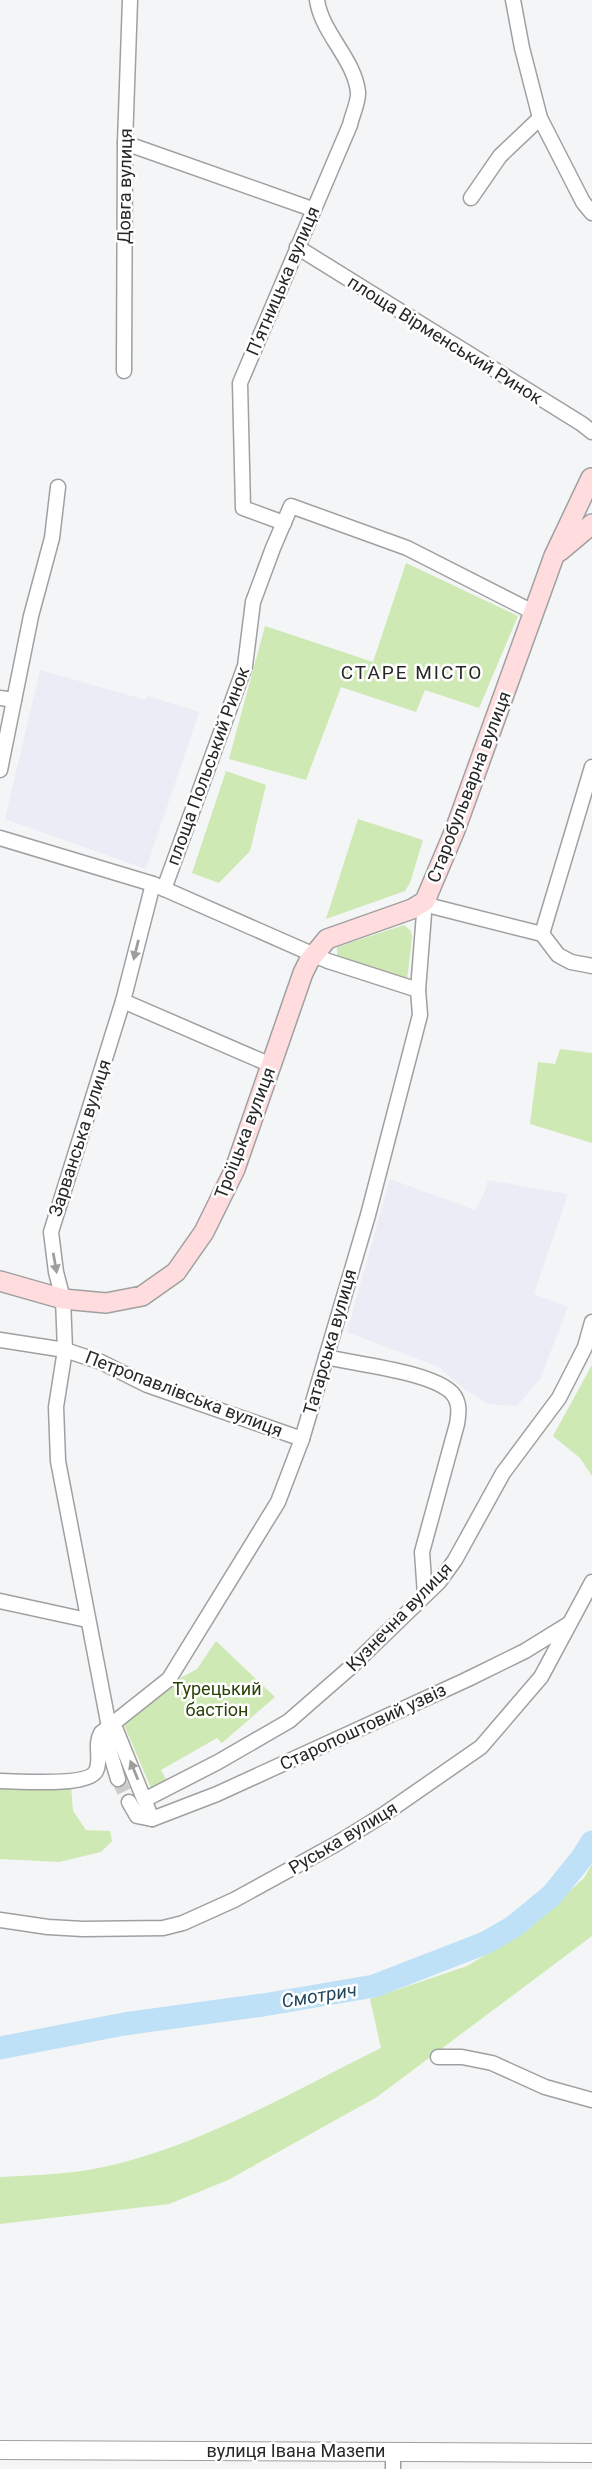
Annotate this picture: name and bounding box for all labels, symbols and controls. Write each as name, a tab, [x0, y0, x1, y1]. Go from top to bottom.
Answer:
street label: Довга вулиця	[113, 128, 136, 244]
street label: Пʼятницька вулиця	[242, 203, 323, 359]
street label: площа Вірменський Ринок	[344, 271, 547, 408]
district label: СТАРЕ МІСТО	[341, 661, 483, 684]
street label: площа Польський Ринок	[162, 663, 253, 868]
street label: Старобульварна вулиця	[422, 688, 515, 885]
one-way arrow	[130, 939, 141, 961]
street label: Зарванська вулиця	[44, 1057, 115, 1219]
street label: Троїцька вулиця	[210, 1064, 279, 1201]
one-way arrow	[50, 1252, 61, 1274]
street label: Татарська вулиця	[299, 1266, 360, 1417]
street label: Петропавлівська вулиця	[82, 1346, 286, 1441]
street label: Кузнечна вулиця	[341, 1558, 456, 1675]
park label: Турецький бастіон	[172, 1678, 262, 1720]
street label: Старопоштовий узвіз	[276, 1679, 449, 1774]
one-way arrow	[128, 1760, 140, 1780]
street label: Руська вулиця	[285, 1797, 401, 1878]
water label: Смотрич	[280, 1978, 358, 2013]
street label: вулиця Івана Мазепи	[207, 2440, 385, 2461]

